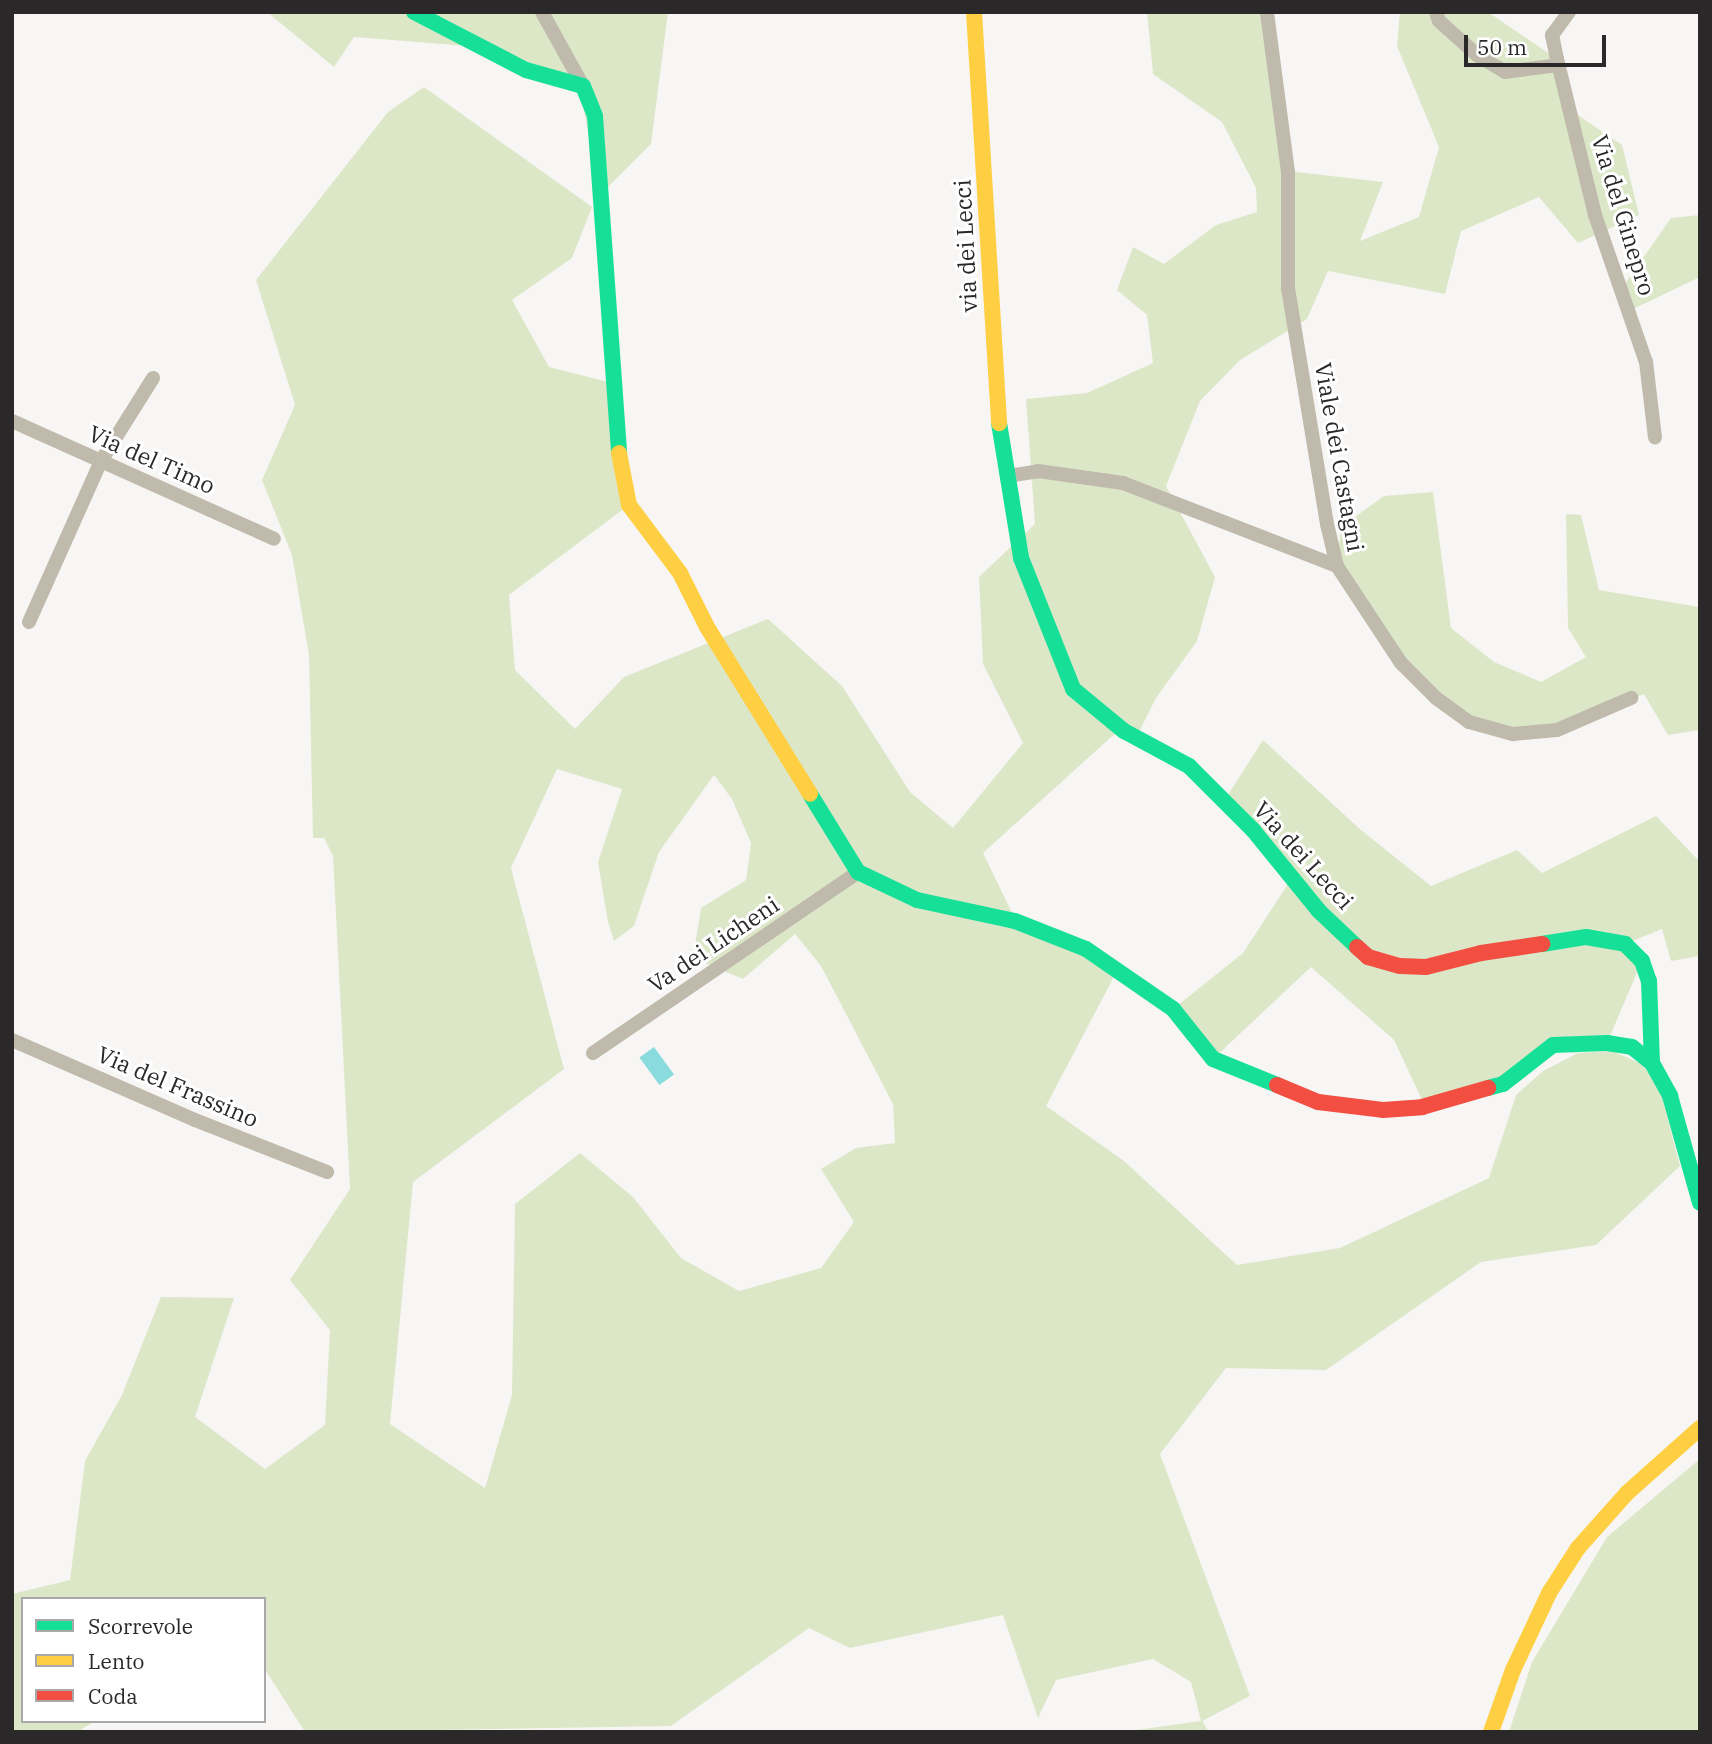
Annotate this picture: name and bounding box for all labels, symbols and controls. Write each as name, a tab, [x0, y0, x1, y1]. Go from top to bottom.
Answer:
scale bar	[1467, 21, 1609, 65]
text: 50 m	[1477, 33, 1527, 61]
street label: Via del Ginepro	[1586, 131, 1662, 299]
street label: via dei Lecci	[948, 179, 982, 313]
street label: Viale dei Castagni	[1310, 360, 1370, 554]
street label: Via del Timo	[84, 419, 220, 499]
street label: Via dei Lecci	[1248, 795, 1360, 915]
street label: Va dei Licheni	[642, 890, 784, 998]
street label: Via del Frassino	[93, 1040, 263, 1132]
legend	[21, 1597, 266, 1723]
text: Scorrevole	[88, 1612, 193, 1640]
text: Lento	[88, 1647, 144, 1675]
text: Coda	[88, 1682, 138, 1710]

